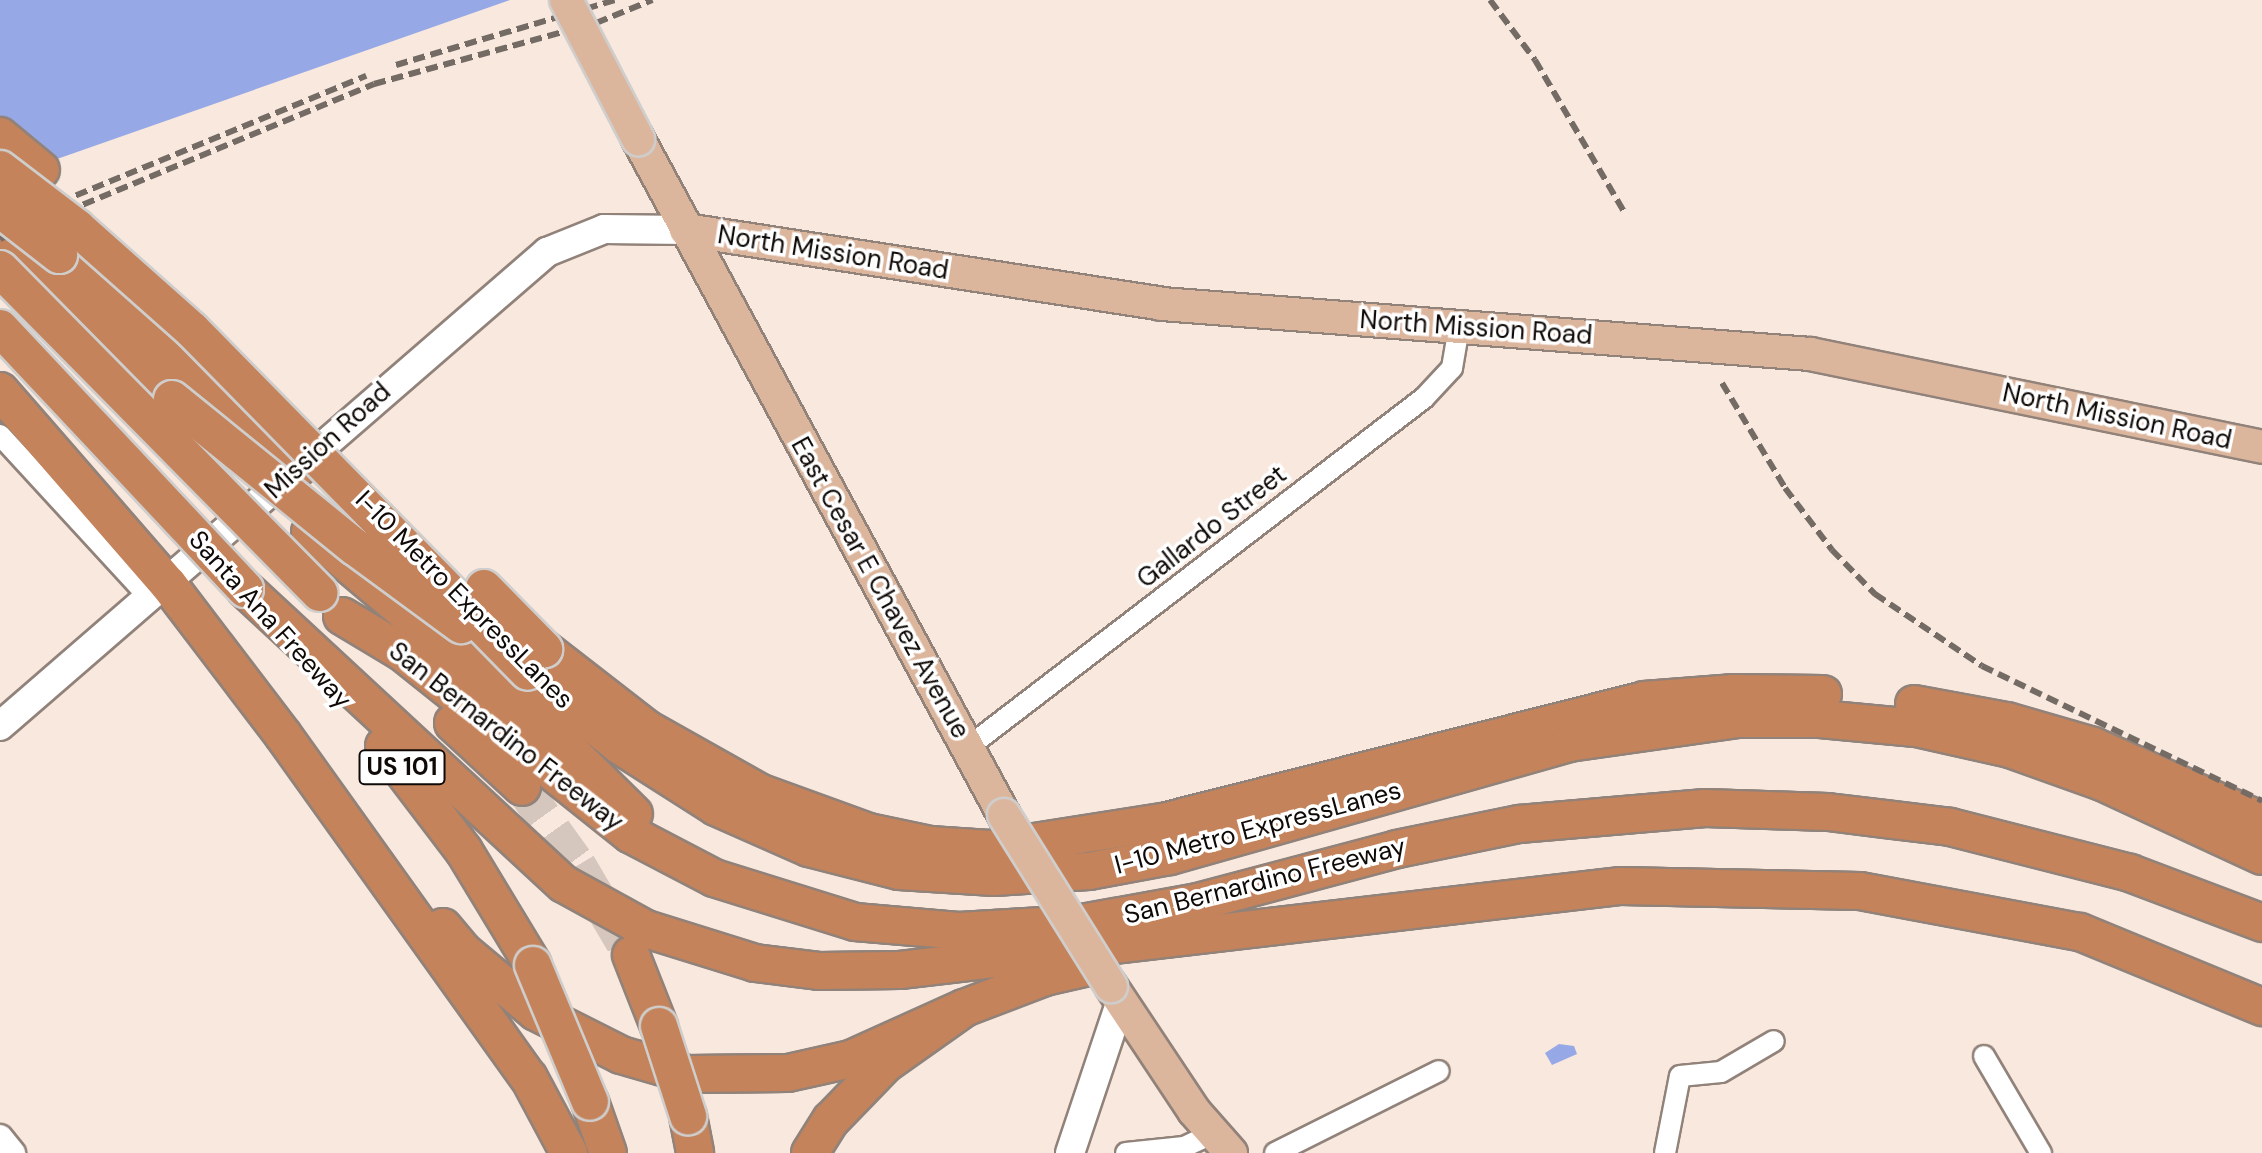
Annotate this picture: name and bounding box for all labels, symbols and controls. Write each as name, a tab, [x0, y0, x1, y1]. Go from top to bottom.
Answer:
street label: North Mission Road	[715, 219, 951, 287]
street label: North Mission Road	[1359, 304, 1593, 352]
street label: Mission Road	[259, 376, 397, 506]
street label: North Mission Road	[2000, 377, 2234, 457]
street label: East Cesar E Chavez Avenue	[784, 432, 976, 744]
street label: Gallardo Street	[1131, 459, 1293, 595]
street label: I-10 Metro ExpressLanes	[349, 485, 579, 715]
street label: Santa Ana Freeway	[182, 525, 358, 715]
street label: San Bernardino Freeway	[383, 636, 629, 838]
road number: US 101	[358, 747, 446, 787]
street label: I-10 Metro ExpressLanes	[1111, 775, 1405, 881]
street label: San Bernardino Freeway	[1121, 831, 1409, 931]

